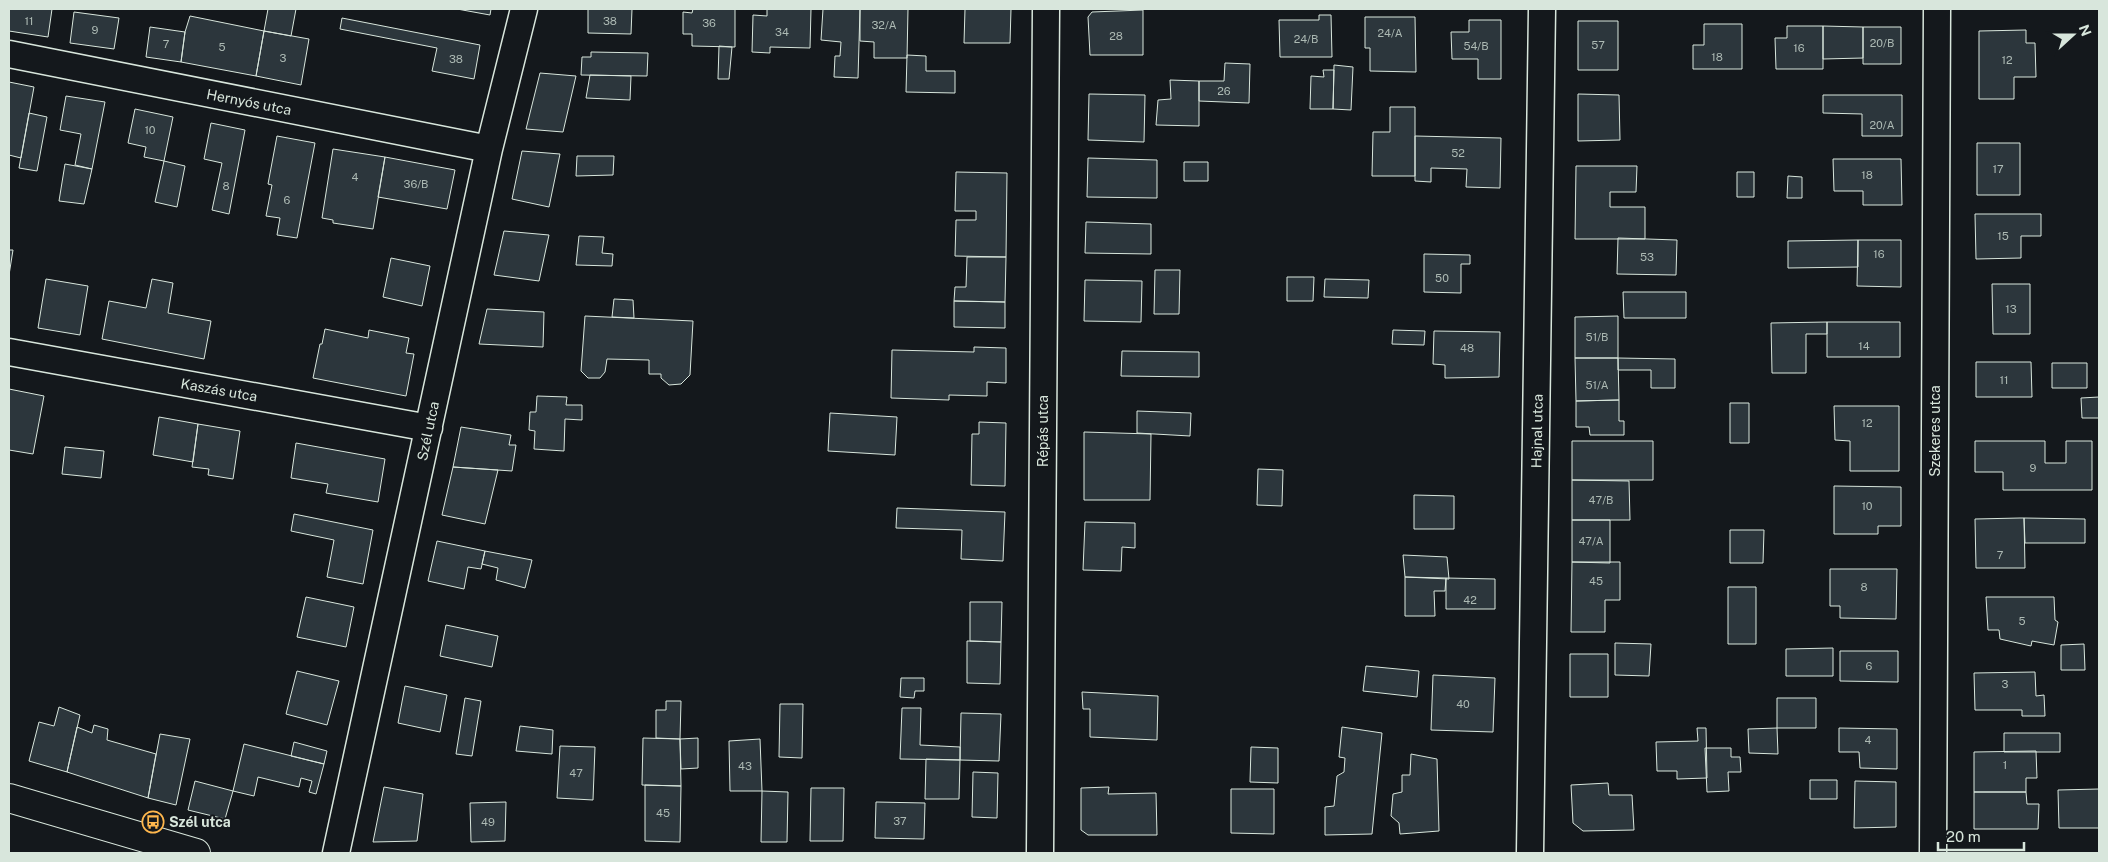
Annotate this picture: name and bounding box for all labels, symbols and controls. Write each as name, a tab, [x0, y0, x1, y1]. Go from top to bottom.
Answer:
north arrow	[2048, 10, 2098, 60]
house number: 11	[25, 15, 33, 27]
house number: 38	[603, 15, 617, 27]
house number: 36	[702, 17, 716, 29]
house number: 32/A	[871, 19, 897, 31]
text: N	[2076, 22, 2095, 38]
house number: 9	[92, 24, 99, 36]
house number: 34	[775, 26, 789, 38]
house number: 24/A	[1377, 27, 1403, 39]
house number: 28	[1109, 30, 1123, 42]
house number: 24/B	[1294, 33, 1318, 45]
house number: 20/B	[1870, 37, 1894, 49]
house number: 7	[163, 38, 170, 50]
house number: 57	[1591, 39, 1605, 51]
house number: 54/B	[1463, 40, 1489, 52]
house number: 5	[218, 41, 226, 53]
house number: 16	[1793, 42, 1805, 54]
house number: 18	[1711, 51, 1723, 63]
house number: 3	[280, 52, 287, 64]
house number: 38	[449, 53, 463, 65]
house number: 12	[2001, 54, 2013, 66]
house number: 26	[1217, 85, 1231, 97]
street label: Hernyós utca	[205, 86, 293, 118]
house number: 20/A	[1870, 119, 1895, 131]
house number: 10	[144, 124, 156, 136]
house number: 52	[1451, 147, 1465, 159]
house number: 17	[1992, 163, 2004, 175]
house number: 18	[1861, 169, 1873, 181]
house number: 4	[352, 171, 359, 183]
house number: 36/B	[404, 178, 428, 190]
house number: 8	[222, 180, 230, 192]
house number: 6	[284, 194, 291, 206]
house number: 15	[1997, 230, 2009, 242]
house number: 16	[1873, 248, 1885, 260]
house number: 53	[1640, 251, 1654, 263]
house number: 50	[1435, 272, 1449, 284]
house number: 13	[2005, 303, 2017, 315]
house number: 51/B	[1586, 331, 1608, 343]
house number: 14	[1858, 340, 1870, 352]
house number: 48	[1460, 342, 1474, 354]
house number: 11	[2000, 374, 2008, 386]
street label: Kaszás utca	[179, 375, 259, 405]
house number: 51/A	[1585, 379, 1609, 391]
street label: Szekeres utca	[1927, 385, 1943, 477]
street label: Hajnal utca	[1528, 394, 1546, 468]
street label: Répás utca	[1035, 395, 1051, 467]
street label: Szél utca	[414, 400, 442, 462]
house number: 12	[1861, 417, 1873, 429]
house number: 9	[2030, 462, 2037, 474]
house number: 47/B	[1589, 494, 1613, 506]
house number: 10	[1861, 500, 1873, 512]
house number: 47/A	[1578, 535, 1604, 547]
house number: 7	[1997, 549, 2004, 561]
house number: 45	[1589, 575, 1603, 587]
house number: 8	[1860, 581, 1868, 593]
house number: 42	[1463, 594, 1477, 606]
house number: 5	[2018, 615, 2026, 627]
house number: 6	[1866, 660, 1873, 672]
house number: 3	[2002, 678, 2009, 690]
house number: 40	[1456, 698, 1470, 710]
house number: 4	[1865, 734, 1872, 746]
house number: 1	[2003, 759, 2007, 771]
house number: 43	[738, 760, 752, 772]
house number: 47	[569, 767, 583, 779]
house number: 45	[656, 807, 670, 819]
bus stop icon: Szél utca	[141, 810, 165, 834]
place label: Szél utca	[169, 814, 231, 830]
house number: 37	[893, 815, 907, 827]
house number: 49	[481, 816, 495, 828]
scale bar	[1938, 820, 2024, 852]
text: 20 m	[1946, 828, 1981, 845]

